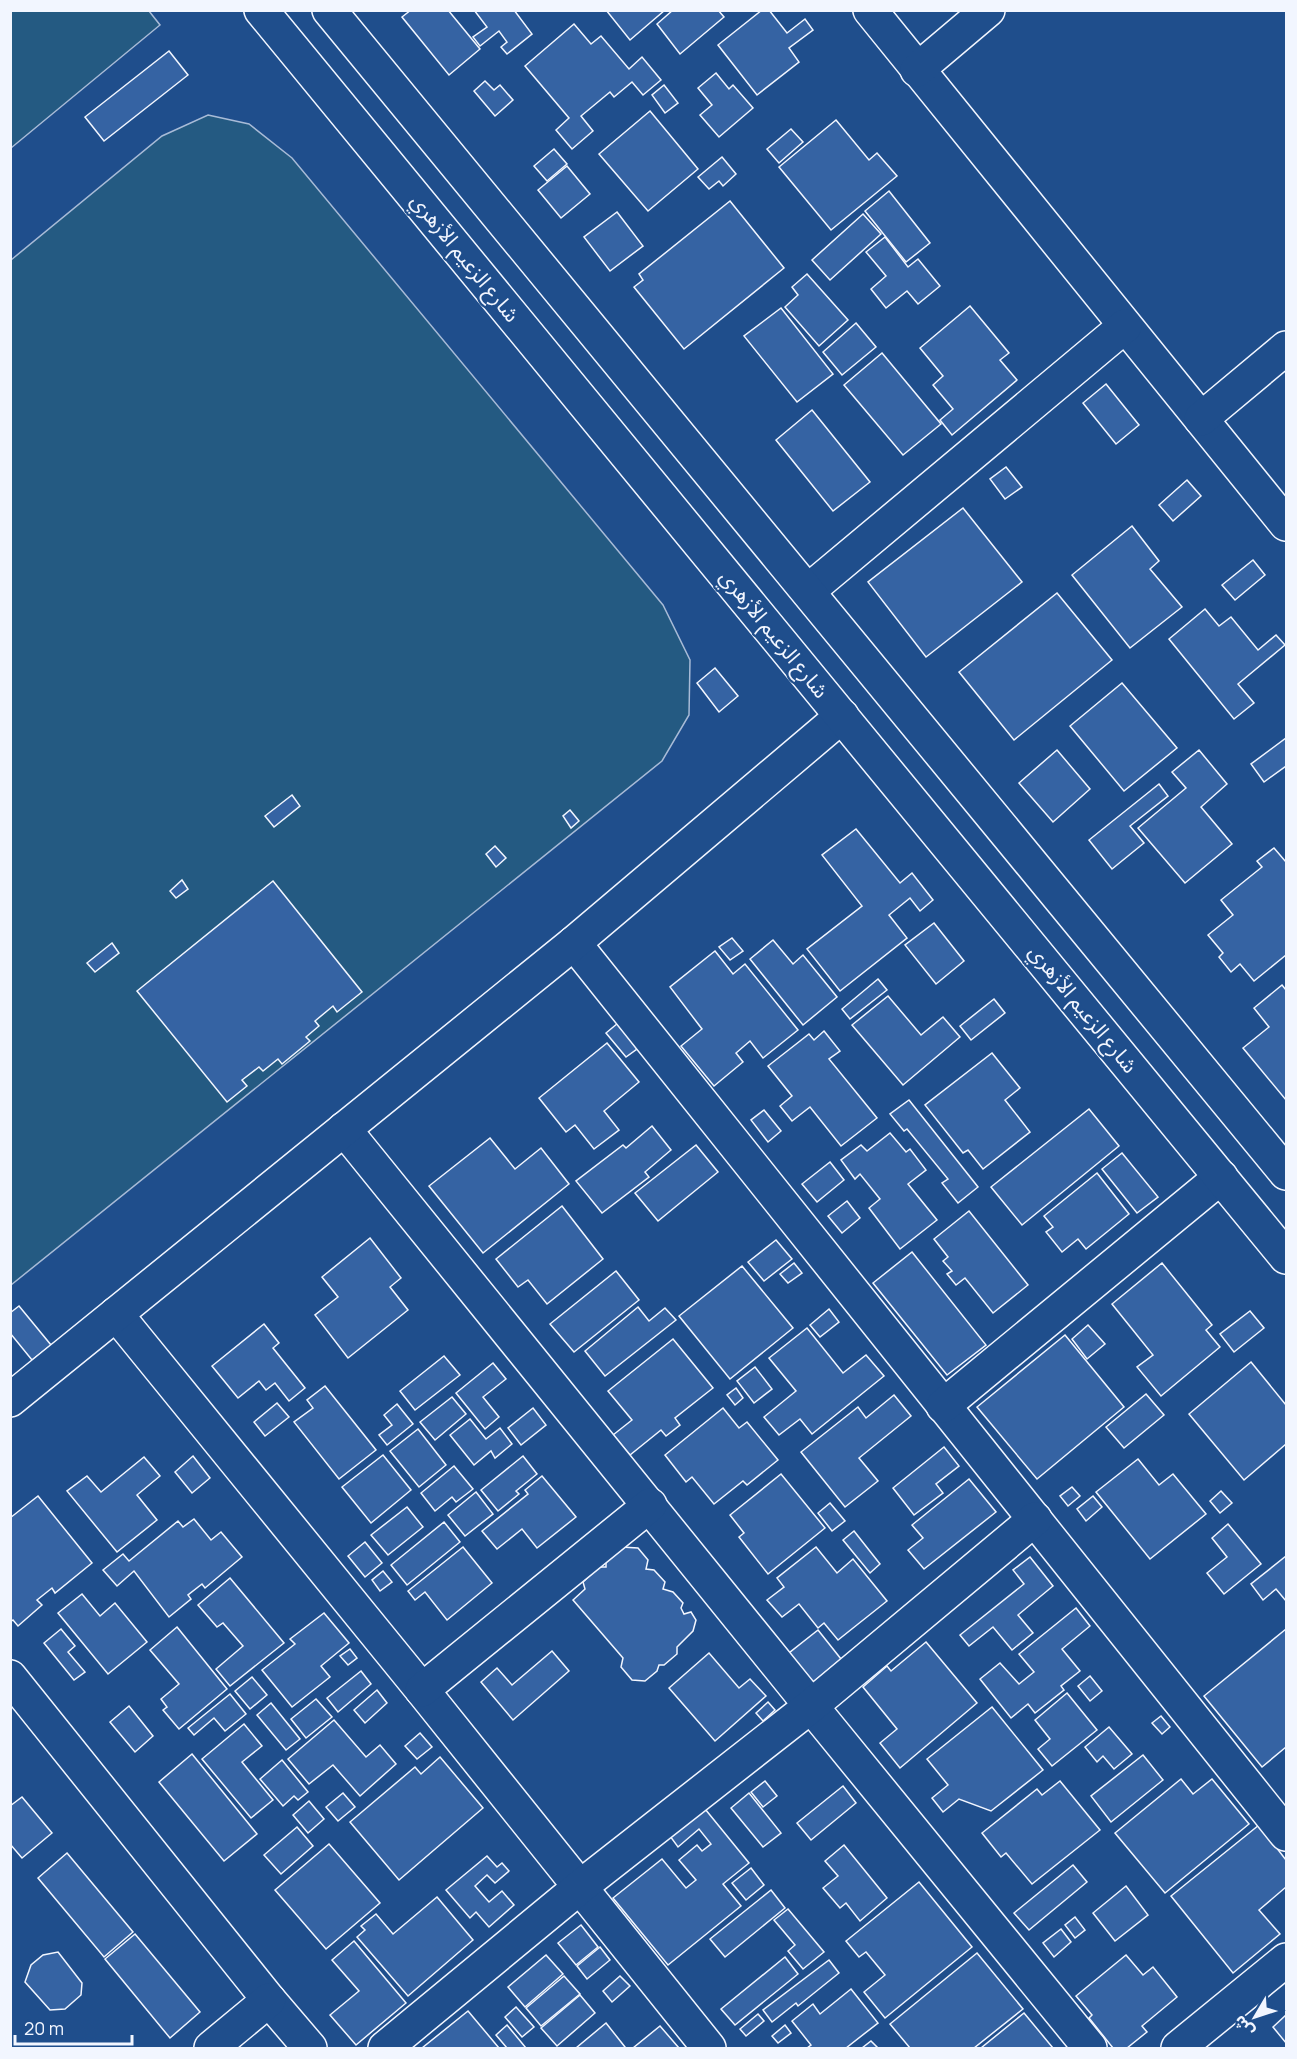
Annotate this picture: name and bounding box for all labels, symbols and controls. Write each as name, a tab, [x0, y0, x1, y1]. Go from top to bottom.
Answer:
street label: شارع الزعيم الأزهري	[403, 187, 526, 329]
street label: شارع الزعيم الأزهري	[712, 563, 835, 705]
street label: شارع الزعيم الأزهري	[1021, 938, 1144, 1080]
north arrow	[1225, 1987, 1285, 2047]
scale bar	[15, 2008, 132, 2046]
text: ش	[1228, 2011, 1259, 2042]
text: 20 m	[24, 2016, 64, 2040]

